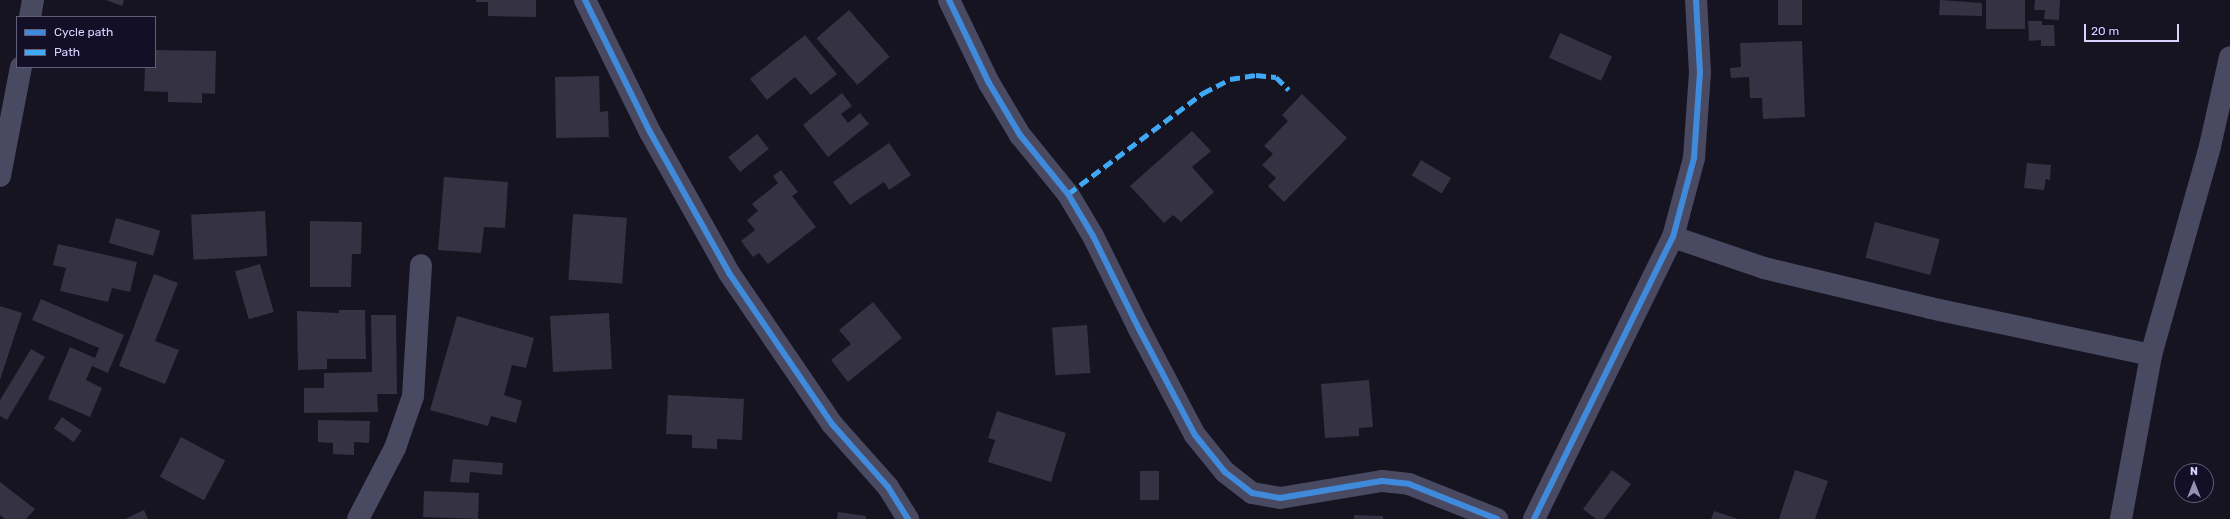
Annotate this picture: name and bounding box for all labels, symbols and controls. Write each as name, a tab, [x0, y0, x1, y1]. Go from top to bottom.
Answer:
legend	[16, 16, 156, 68]
scale bar	[2086, 16, 2181, 42]
text: 20 m	[2091, 24, 2119, 38]
text: Cycle path	[54, 25, 113, 39]
text: Path	[54, 45, 80, 59]
north arrow	[2174, 463, 2214, 503]
text: N	[2190, 465, 2198, 478]

